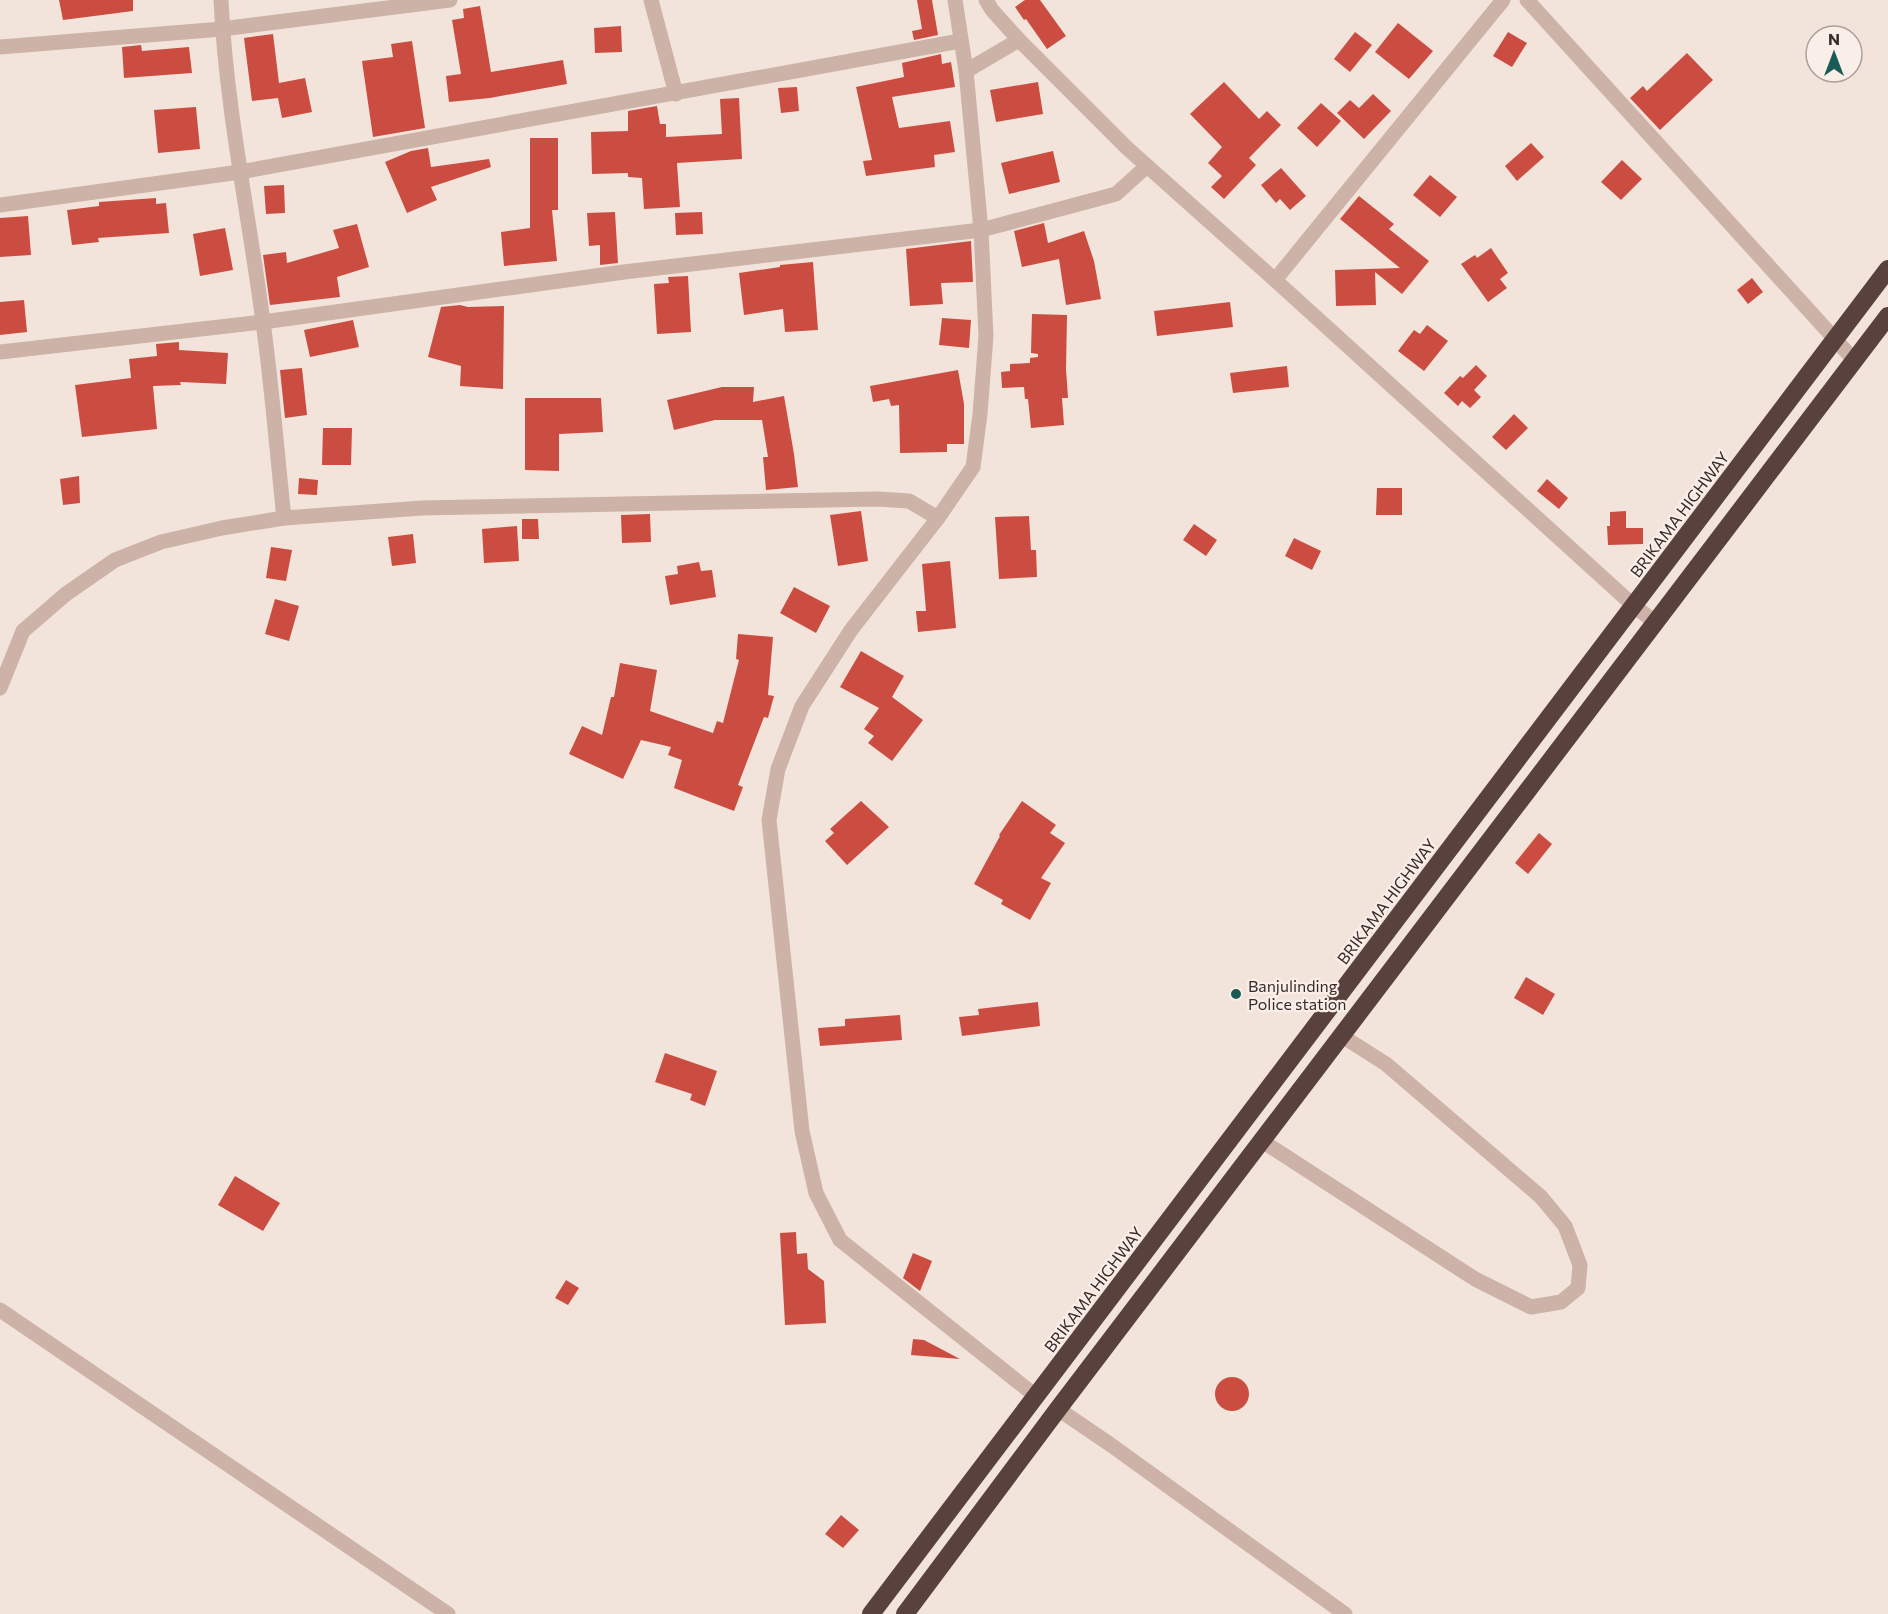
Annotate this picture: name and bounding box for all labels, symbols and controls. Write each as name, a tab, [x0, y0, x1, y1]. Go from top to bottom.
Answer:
north arrow	[1804, 24, 1864, 84]
text: N	[1828, 29, 1840, 48]
street label: BRIKAMA HIGHWAY	[1626, 447, 1733, 580]
street label: BRIKAMA HIGHWAY	[1333, 834, 1440, 967]
place label: Banjulinding Police station	[1248, 976, 1346, 1013]
marker: Banjulinding Police station	[1229, 987, 1243, 1001]
street label: BRIKAMA HIGHWAY	[1040, 1222, 1147, 1355]

